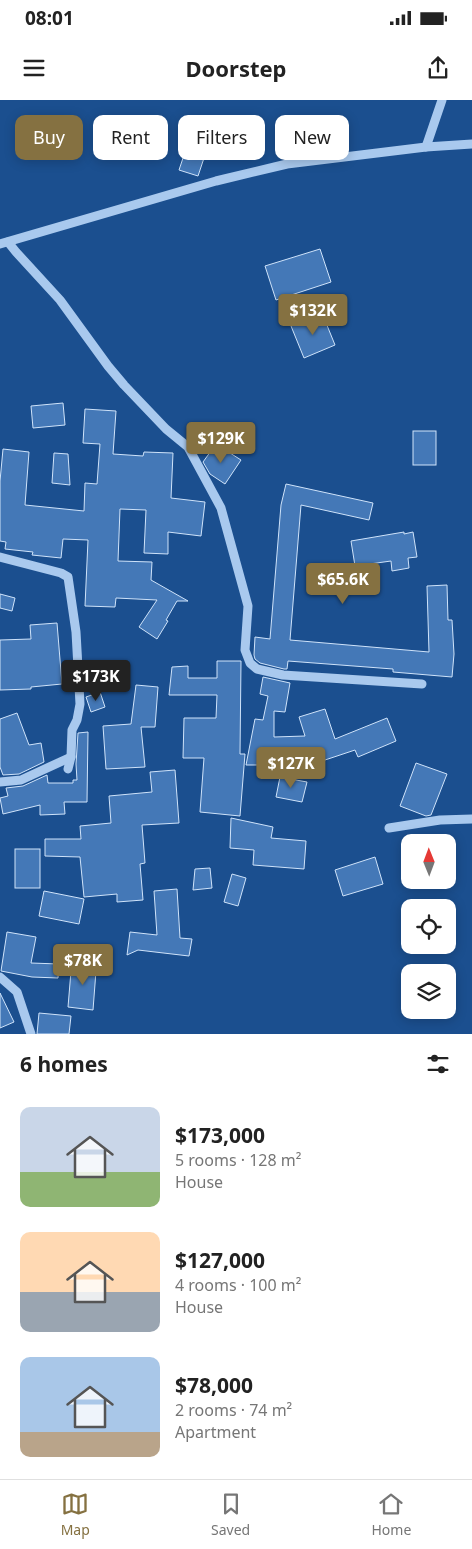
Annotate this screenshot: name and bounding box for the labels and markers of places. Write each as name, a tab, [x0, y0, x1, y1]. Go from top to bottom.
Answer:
pin: $132K	[278, 294, 348, 336]
pin: $129K	[186, 422, 256, 464]
pin: $65.6K	[302, 562, 384, 605]
pin: $173K	[61, 660, 131, 702]
pin: $127K	[256, 746, 326, 789]
pin: $78K	[53, 944, 113, 986]

